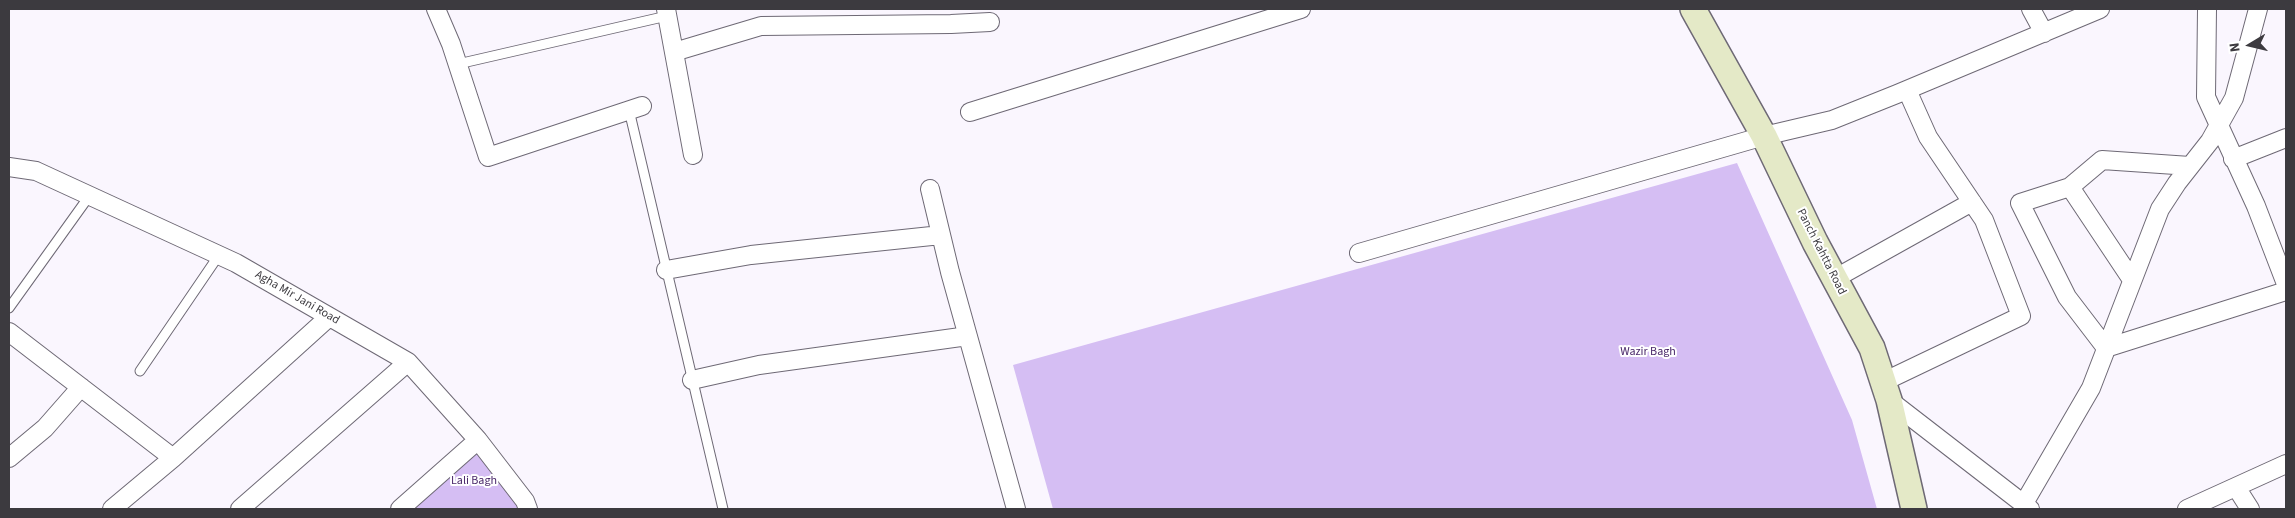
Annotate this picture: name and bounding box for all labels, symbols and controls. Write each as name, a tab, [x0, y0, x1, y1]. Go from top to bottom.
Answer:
north arrow	[2225, 20, 2275, 70]
text: N	[2225, 41, 2246, 54]
street label: Panch Kahtta Road	[1793, 207, 1849, 297]
street label: Agha Mir Jani Road	[252, 268, 342, 328]
park label: Wazir Bagh	[1620, 345, 1676, 359]
park label: Lali Bagh	[451, 474, 497, 488]

